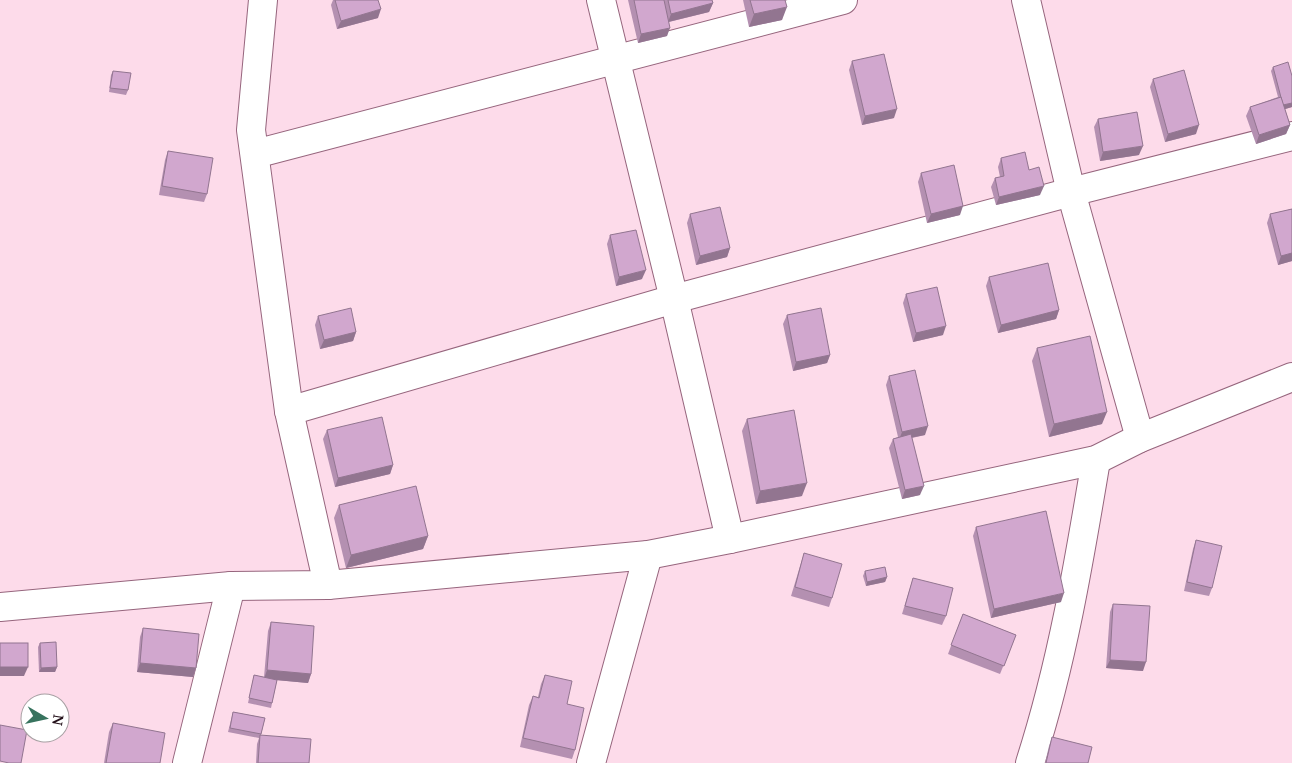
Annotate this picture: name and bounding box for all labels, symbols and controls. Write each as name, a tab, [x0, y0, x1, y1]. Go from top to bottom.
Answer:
north arrow	[20, 693, 70, 743]
text: N	[48, 713, 69, 727]

